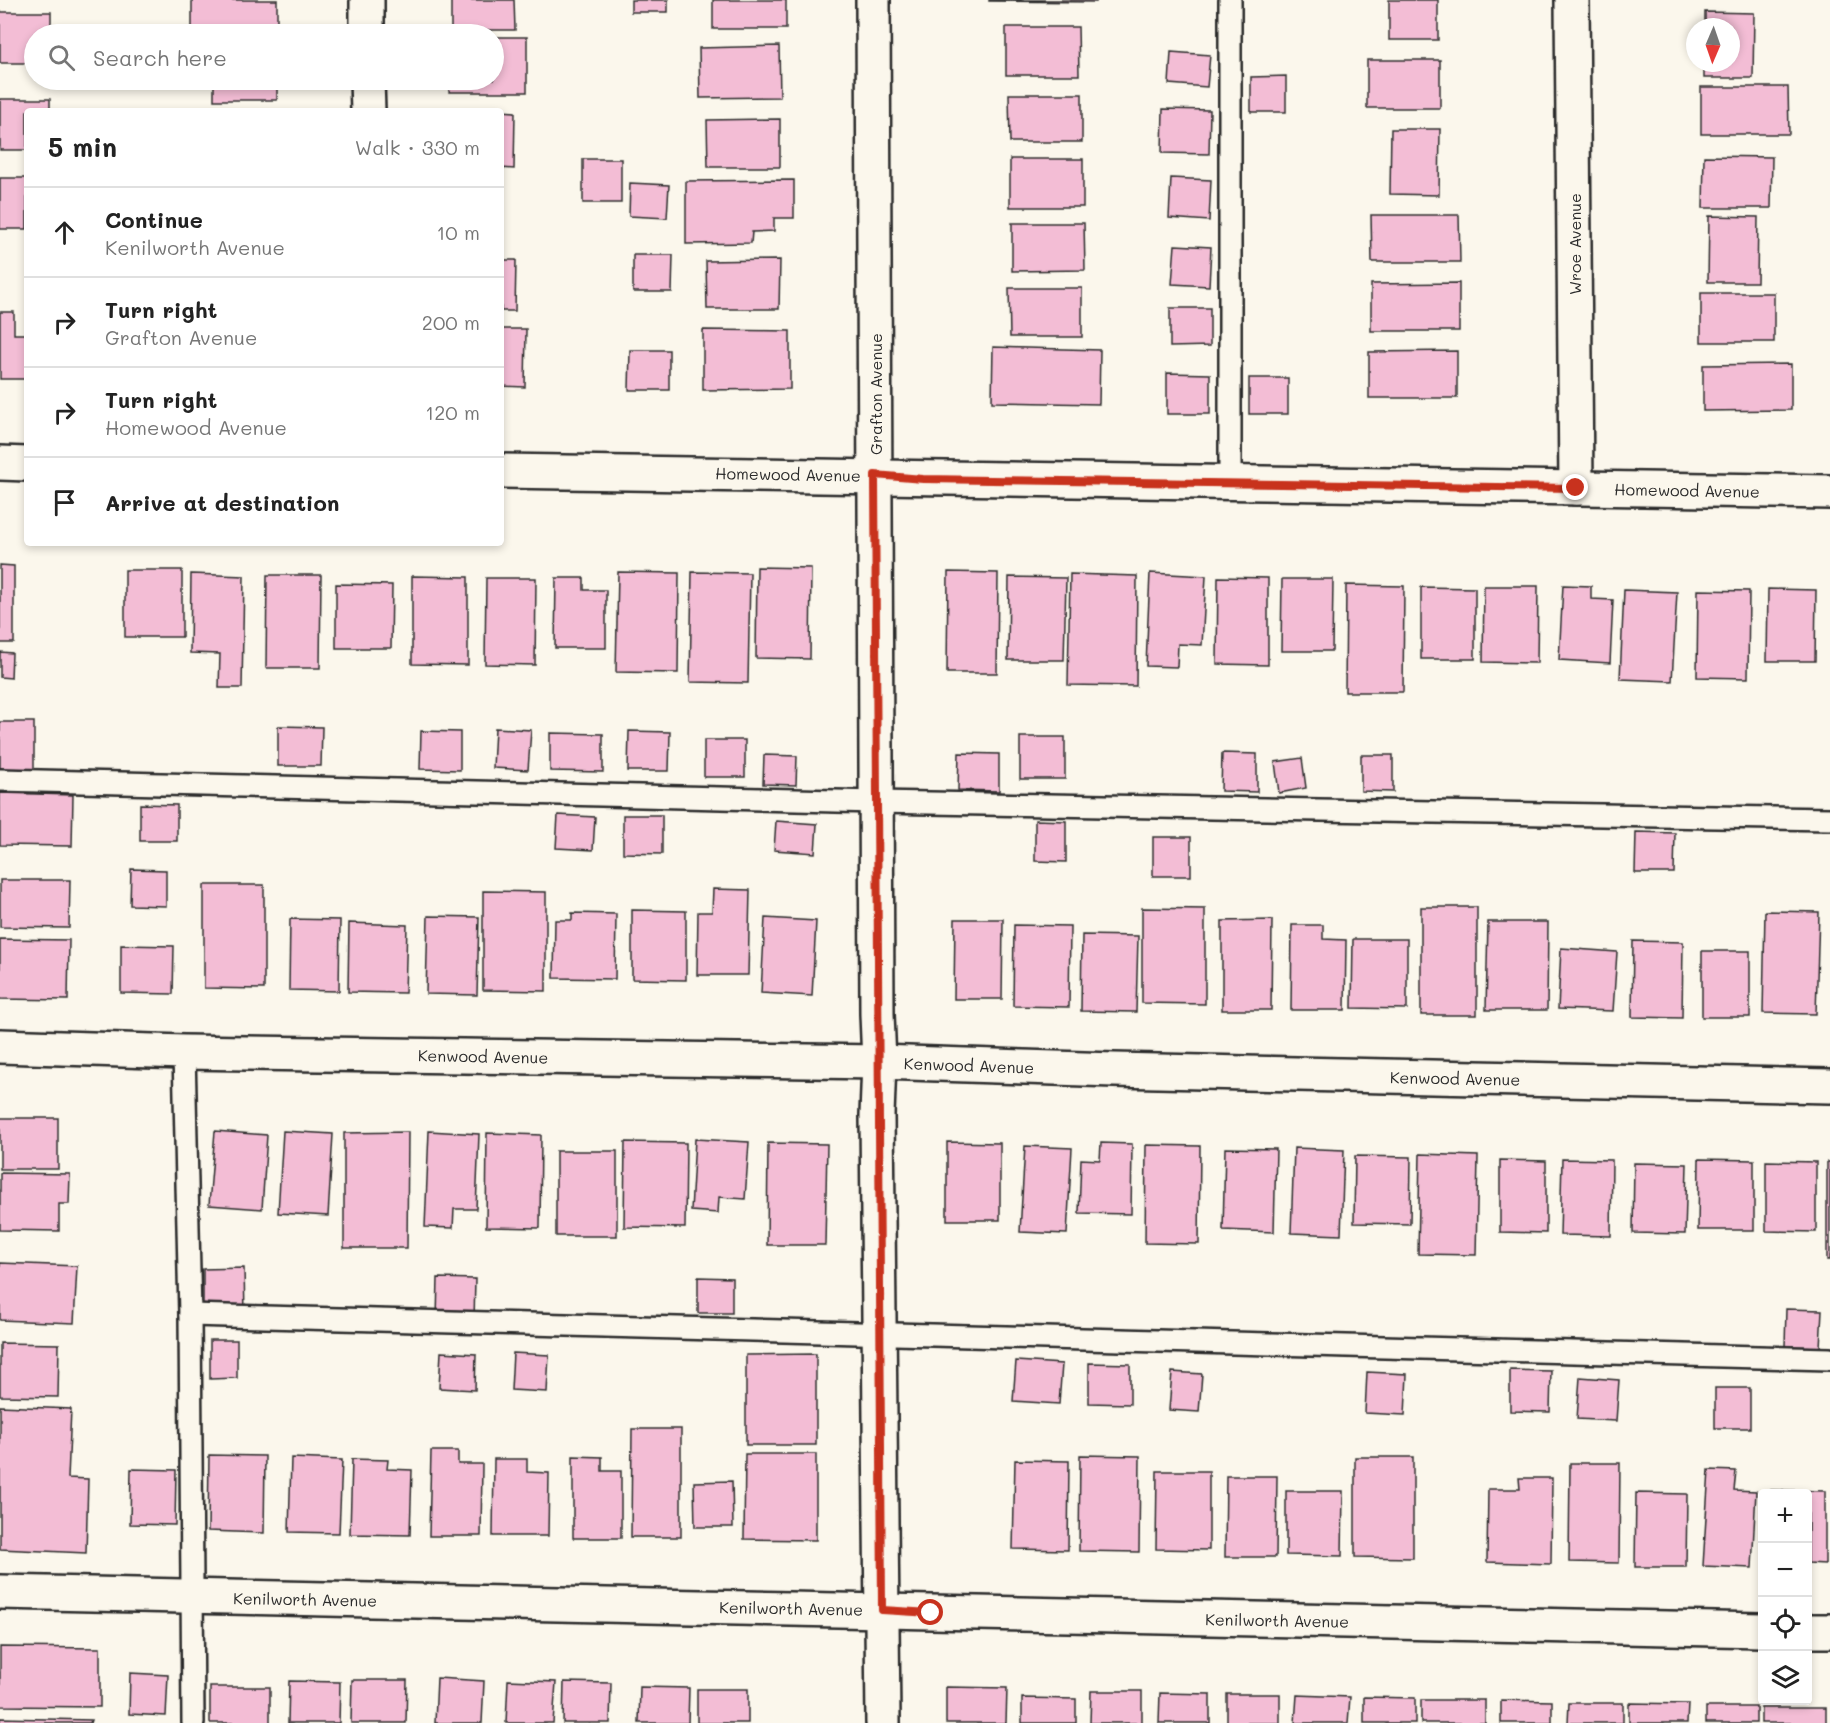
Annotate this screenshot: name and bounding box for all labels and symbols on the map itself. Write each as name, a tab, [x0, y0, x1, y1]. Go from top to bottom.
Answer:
north arrow	[1686, 18, 1740, 72]
street label: Wroe Avenue	[1564, 193, 1585, 295]
street label: Grafton Avenue	[865, 333, 886, 455]
street label: Homewood Avenue	[715, 462, 861, 486]
route end	[1562, 474, 1588, 500]
street label: Homewood Avenue	[1614, 478, 1760, 502]
street label: Kenwood Avenue	[418, 1044, 548, 1068]
street label: Kenwood Avenue	[903, 1052, 1035, 1078]
street label: Kenwood Avenue	[1390, 1066, 1520, 1090]
street label: Kenilworth Avenue	[233, 1587, 377, 1611]
street label: Kenilworth Avenue	[719, 1596, 863, 1620]
route start	[917, 1599, 943, 1625]
street label: Kenilworth Avenue	[1205, 1608, 1349, 1632]

